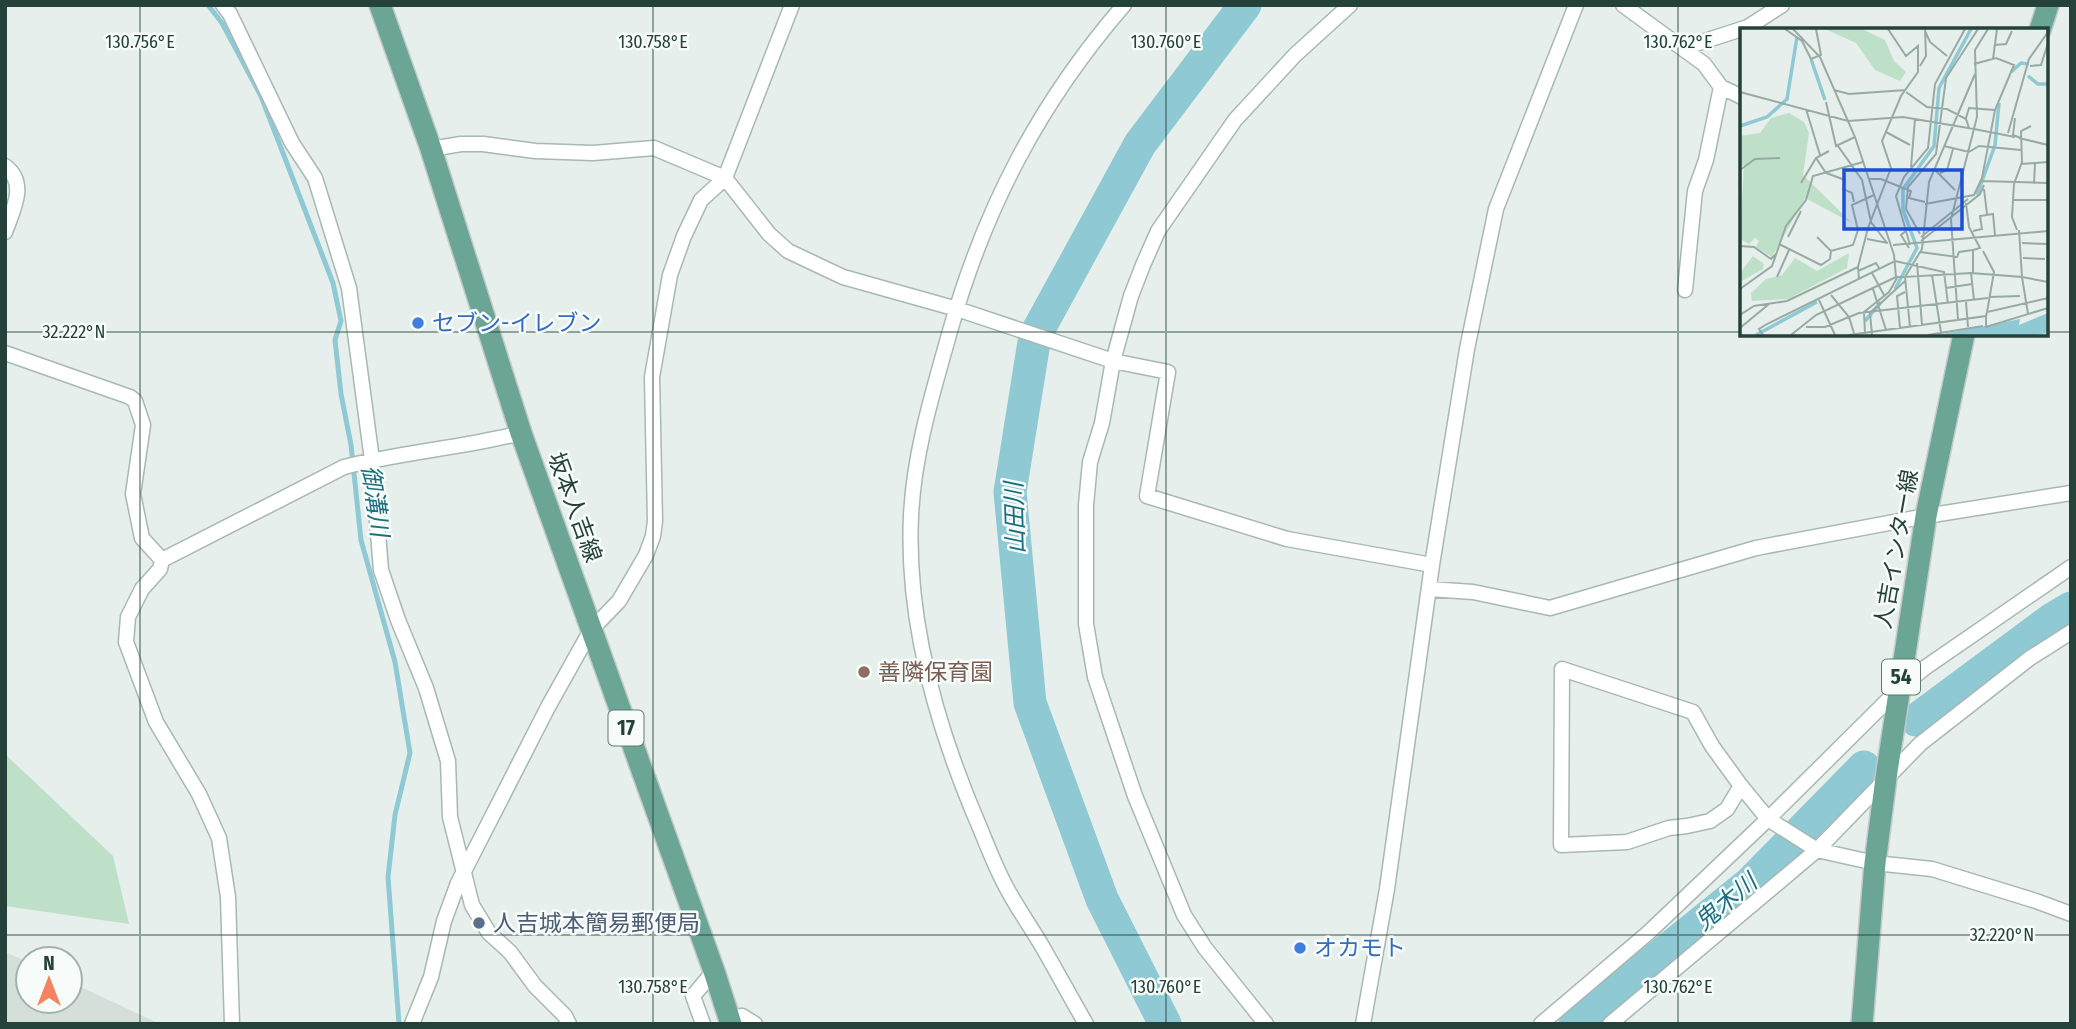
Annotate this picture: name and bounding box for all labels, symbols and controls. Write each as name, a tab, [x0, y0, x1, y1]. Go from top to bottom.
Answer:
inset map	[1740, 28, 2048, 336]
text: 130.756°E	[105, 31, 175, 53]
text: 130.758°E	[618, 31, 688, 53]
text: 130.760°E	[1131, 31, 1201, 53]
text: 130.762°E	[1644, 31, 1712, 53]
place label: セブン-イレブン	[432, 309, 602, 337]
marker: セブン-イレブン	[410, 315, 426, 331]
text: 32.222°N	[43, 321, 105, 343]
street label: 坂本人吉線	[542, 448, 608, 566]
water label: 御溝川	[356, 463, 394, 542]
street label: 人吉インター線	[1868, 467, 1924, 631]
water label: 山田川	[1000, 479, 1030, 554]
place label: 善隣保育園	[878, 658, 993, 686]
road number: 54	[1882, 660, 1920, 694]
marker: 善隣保育園	[856, 664, 872, 680]
road number: 17	[608, 710, 644, 746]
water label: 鬼木川	[1689, 866, 1765, 936]
place label: 人吉城本簡易郵便局	[493, 909, 700, 937]
marker: 人吉城本簡易郵便局	[471, 915, 487, 931]
text: 32.220°N	[1970, 924, 2034, 946]
place label: オカモト	[1314, 934, 1406, 962]
marker: オカモト	[1292, 940, 1308, 956]
north arrow	[14, 945, 84, 1015]
text: N	[43, 952, 55, 975]
text: 130.758°E	[618, 976, 688, 998]
text: 130.760°E	[1131, 976, 1201, 998]
text: 130.762°E	[1644, 976, 1712, 998]

